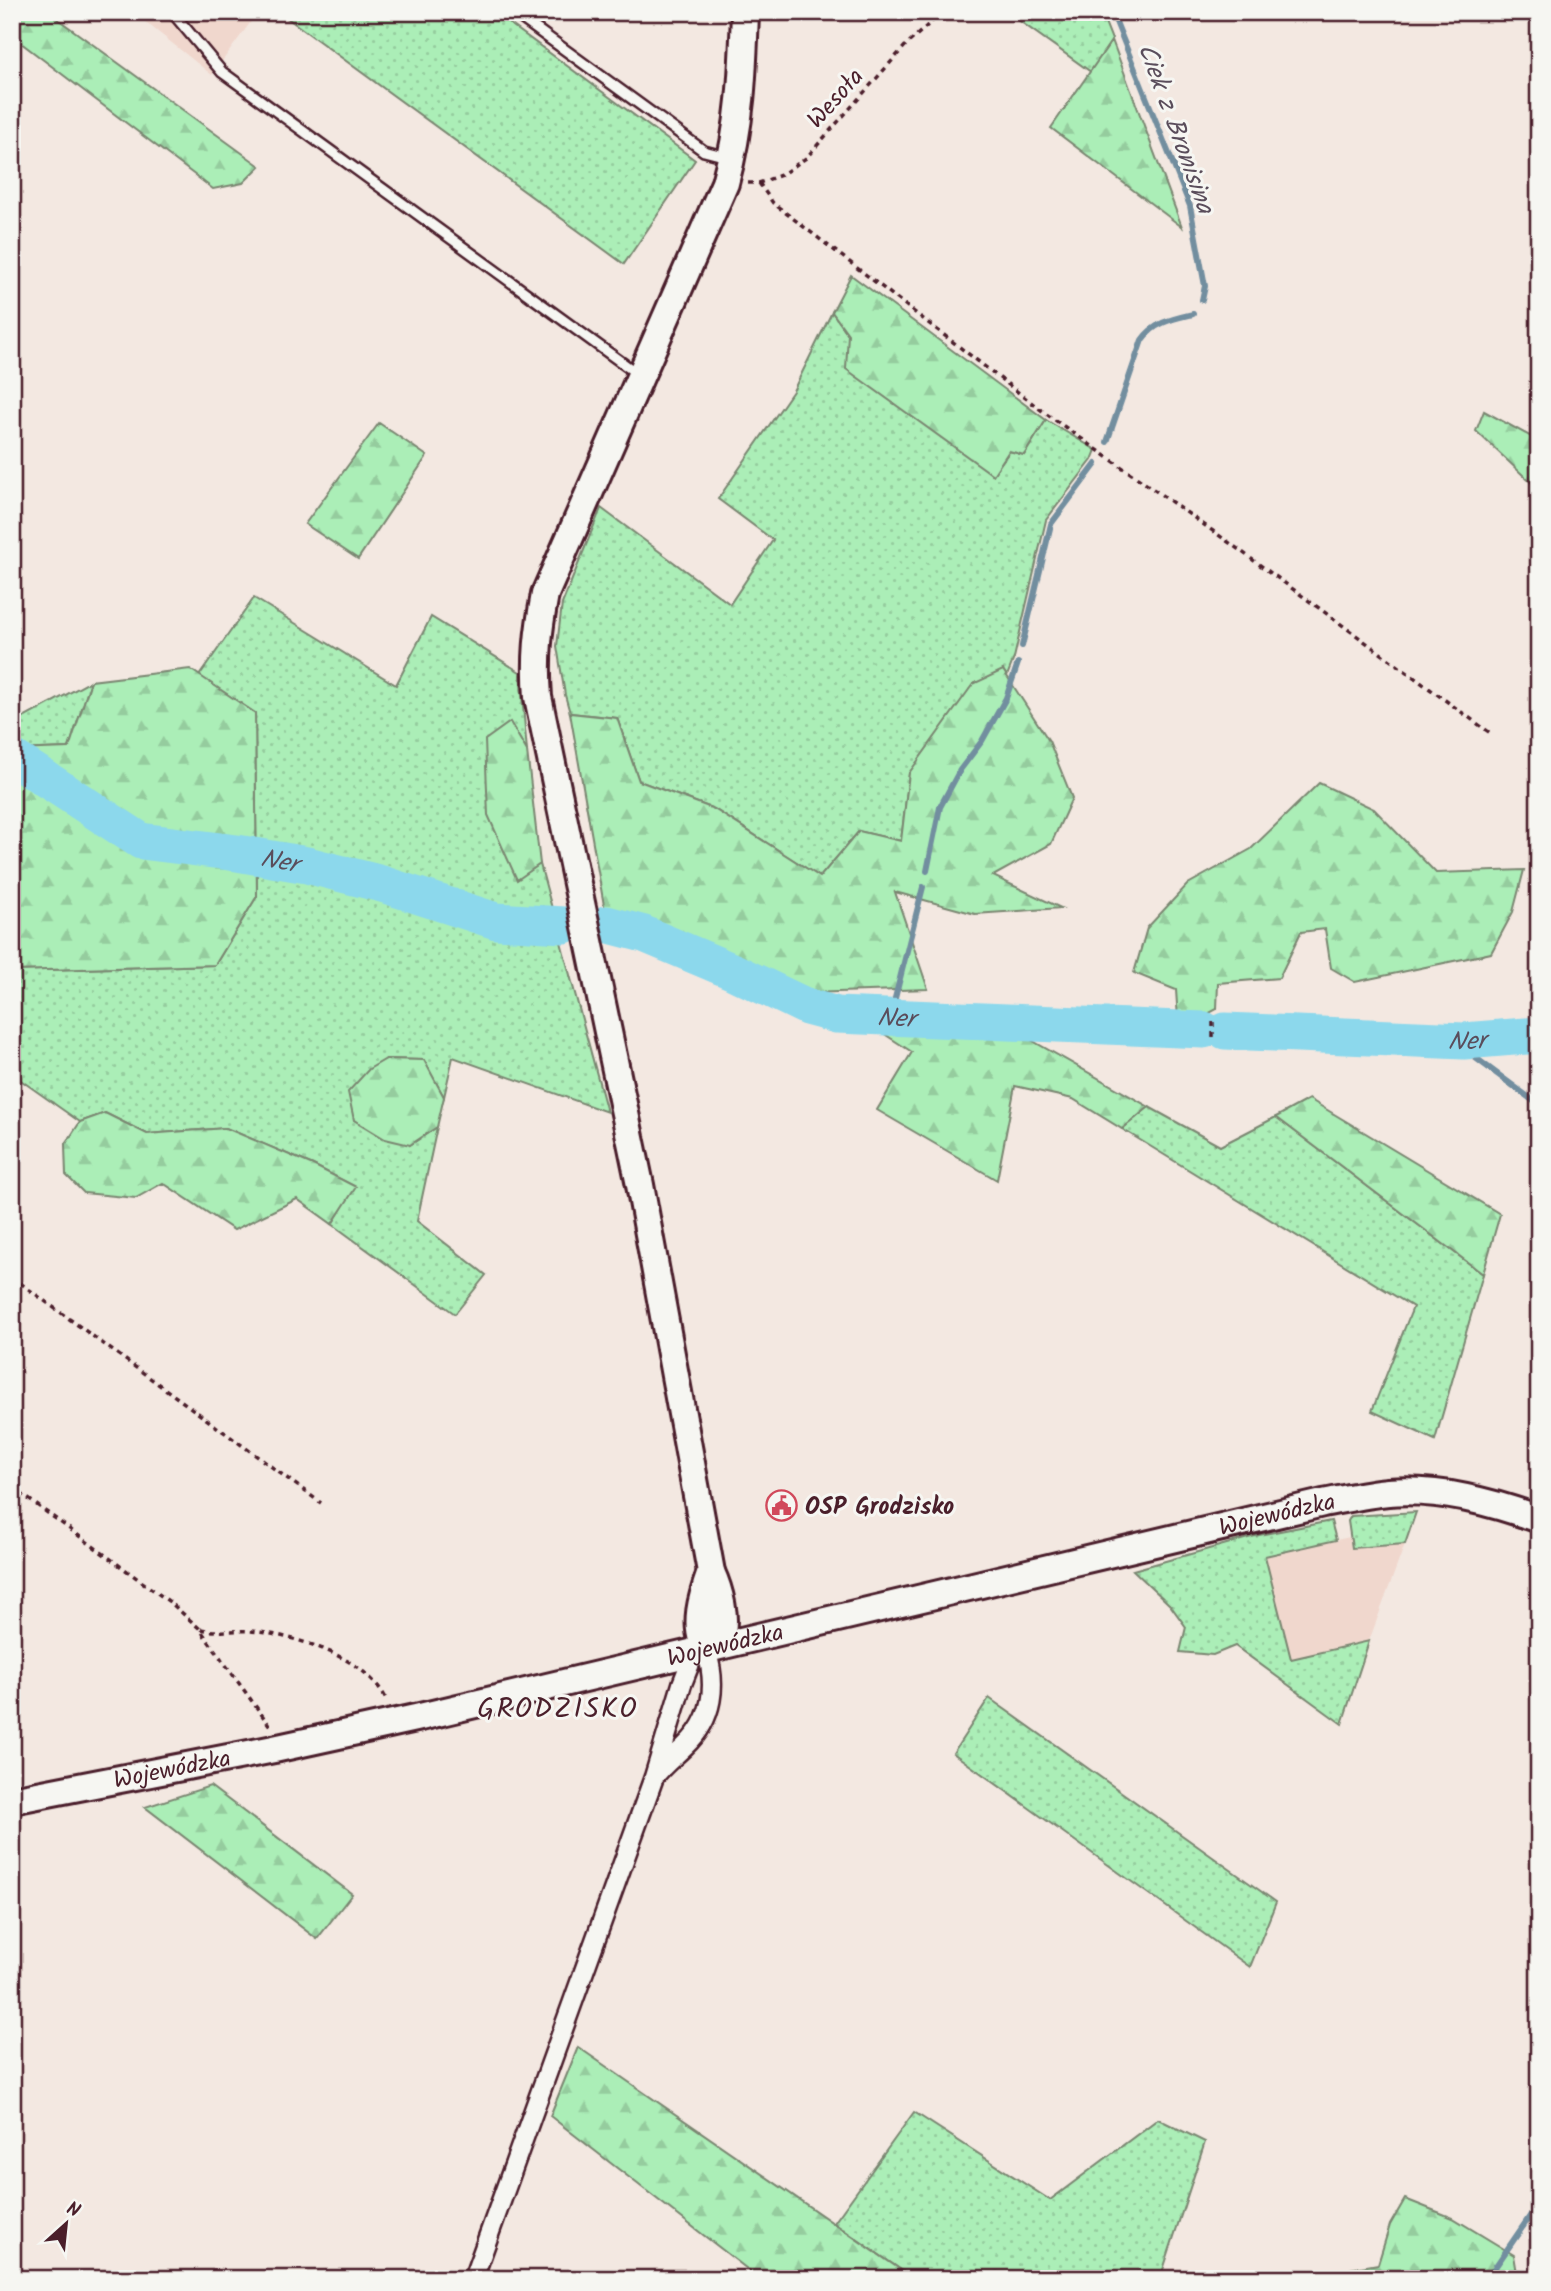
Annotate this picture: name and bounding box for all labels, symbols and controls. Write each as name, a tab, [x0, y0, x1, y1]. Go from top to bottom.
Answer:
water label: Ciek z Bronisina	[1125, 38, 1226, 221]
street label: Wesoła	[798, 60, 874, 138]
water label: Ner	[257, 838, 307, 887]
water label: Ner	[876, 998, 921, 1041]
water label: Ner	[1447, 1020, 1493, 1064]
street label: Wojewódzka	[1215, 1483, 1339, 1548]
place label: OSP Grodzisko	[805, 1488, 954, 1527]
public building icon: OSP Grodzisko	[765, 1489, 799, 1523]
street label: Wojewódzka	[663, 1614, 788, 1679]
district label: GRODZISKO	[477, 1687, 639, 1732]
street label: Wojewódzka	[110, 1740, 234, 1801]
north arrow	[32, 2190, 102, 2260]
text: N	[61, 2195, 85, 2227]

